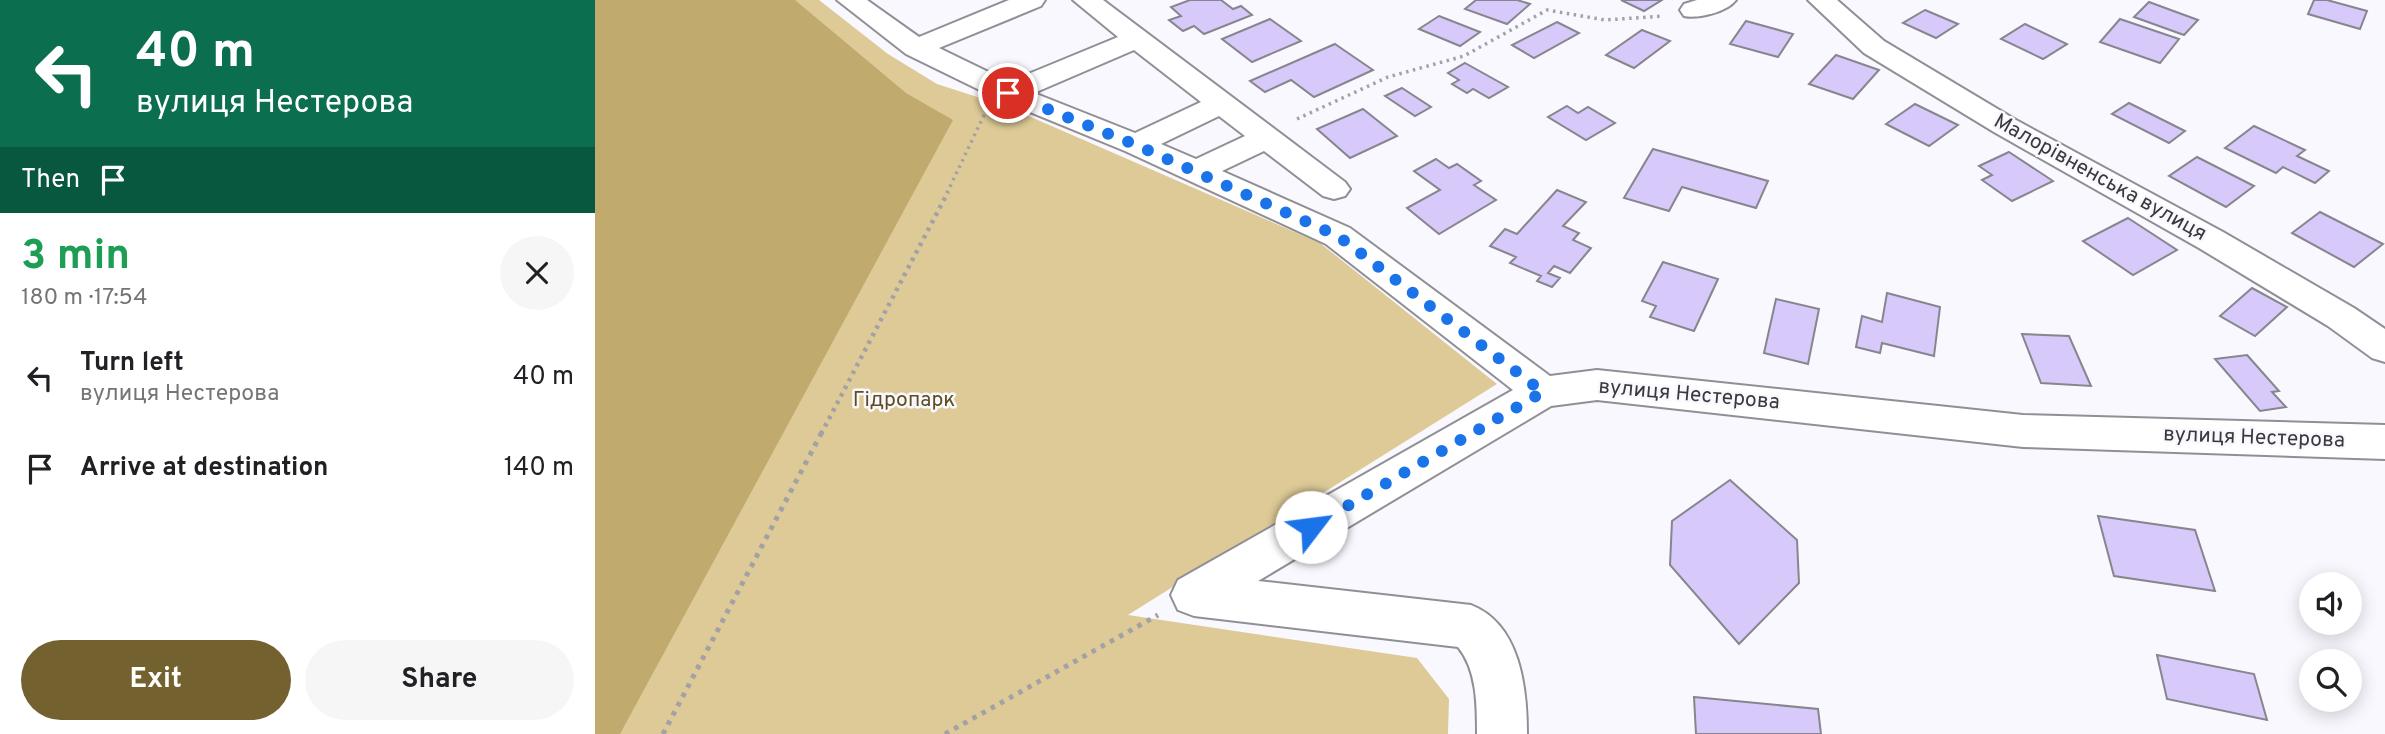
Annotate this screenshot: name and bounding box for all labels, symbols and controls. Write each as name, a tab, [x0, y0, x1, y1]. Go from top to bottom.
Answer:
text: 40 m	[136, 23, 255, 85]
icon: left	[21, 28, 112, 119]
pin	[978, 63, 1038, 123]
icon: arrive	[989, 74, 1027, 112]
text: вулиця Нестерова	[136, 84, 413, 124]
street label: Малорівненська вулиця	[1989, 108, 2211, 248]
icon: arrive	[94, 161, 132, 199]
text: Then	[21, 164, 80, 197]
text: 3 min	[21, 231, 130, 284]
button: close	[500, 236, 574, 310]
text: 180 m · 17:54	[21, 284, 148, 313]
text: Turn left	[80, 347, 184, 380]
icon: left	[21, 359, 59, 397]
text: 40 m	[513, 361, 574, 394]
street label: вулиця Нестерова	[1597, 374, 1781, 416]
text: вулиця Нестерова	[80, 380, 279, 409]
park label: Гідропарк	[853, 387, 955, 414]
street label: вулиця Нестерова	[2163, 421, 2345, 455]
icon: arrive	[21, 450, 59, 488]
text: Arrive at destination	[80, 452, 328, 485]
text: 140 m	[504, 452, 574, 485]
position arrow	[1274, 490, 1348, 564]
map controls	[2299, 572, 2362, 712]
button: sound	[2299, 572, 2362, 635]
button: Exit	[21, 640, 291, 720]
button: Share	[305, 640, 574, 720]
button: search	[2299, 649, 2362, 712]

